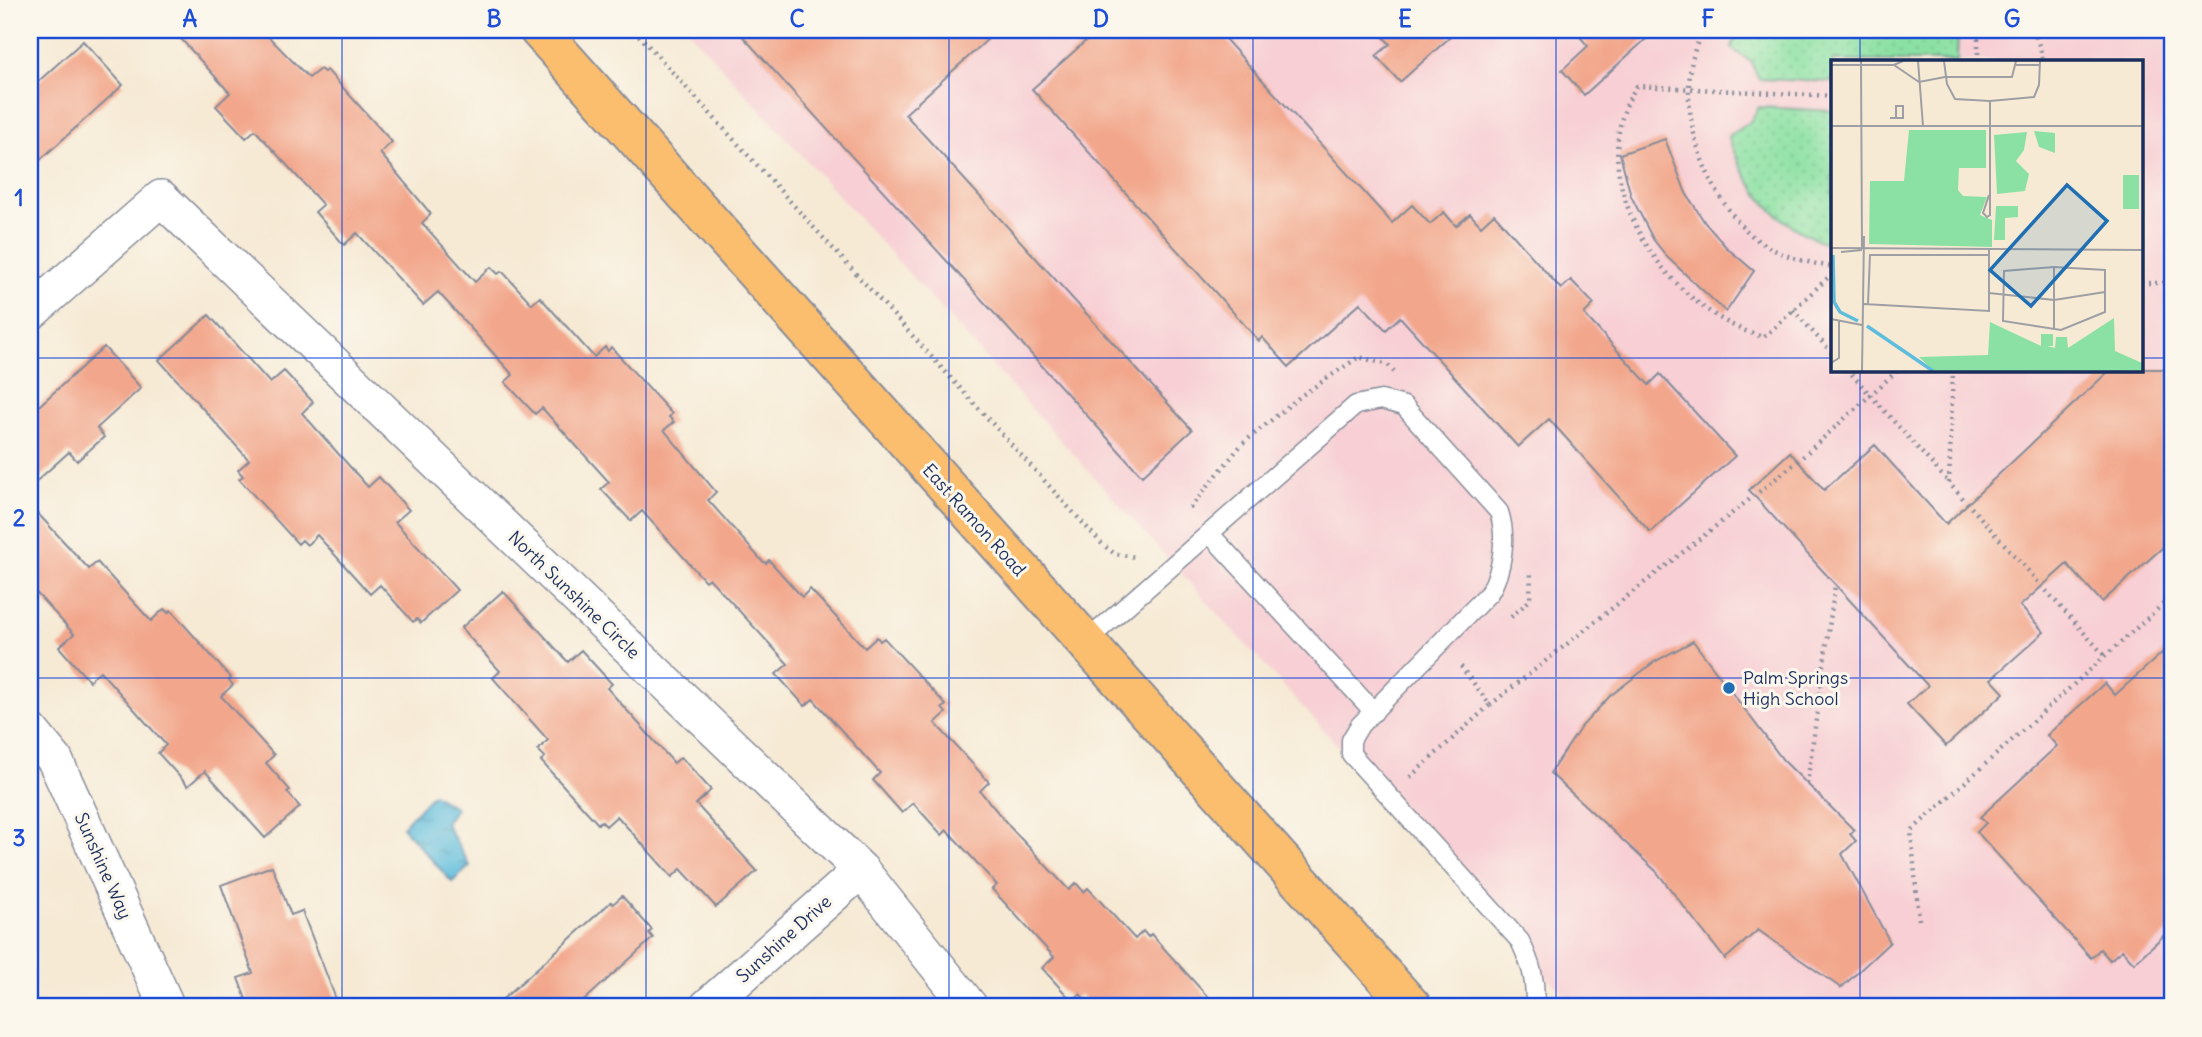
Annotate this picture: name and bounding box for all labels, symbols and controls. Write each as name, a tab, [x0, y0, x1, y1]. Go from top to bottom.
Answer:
text: A	[183, 4, 198, 33]
text: B	[486, 4, 502, 33]
text: C	[789, 4, 805, 33]
text: D	[1093, 4, 1109, 33]
text: E	[1398, 4, 1412, 33]
text: F	[1701, 4, 1715, 33]
text: G	[2004, 4, 2020, 33]
inset map	[1831, 60, 2142, 371]
text: 1	[14, 183, 24, 212]
street label: East Ramon Road	[918, 459, 1031, 581]
text: 2	[13, 503, 26, 532]
street label: North Sunshine Circle	[504, 526, 645, 663]
place label: Palm Springs High School	[1743, 666, 1848, 710]
marker: Palm Springs High School	[1721, 680, 1737, 696]
street label: Sunshine Way	[70, 809, 137, 923]
text: 3	[12, 823, 26, 852]
street label: Sunshine Drive	[731, 890, 836, 988]

